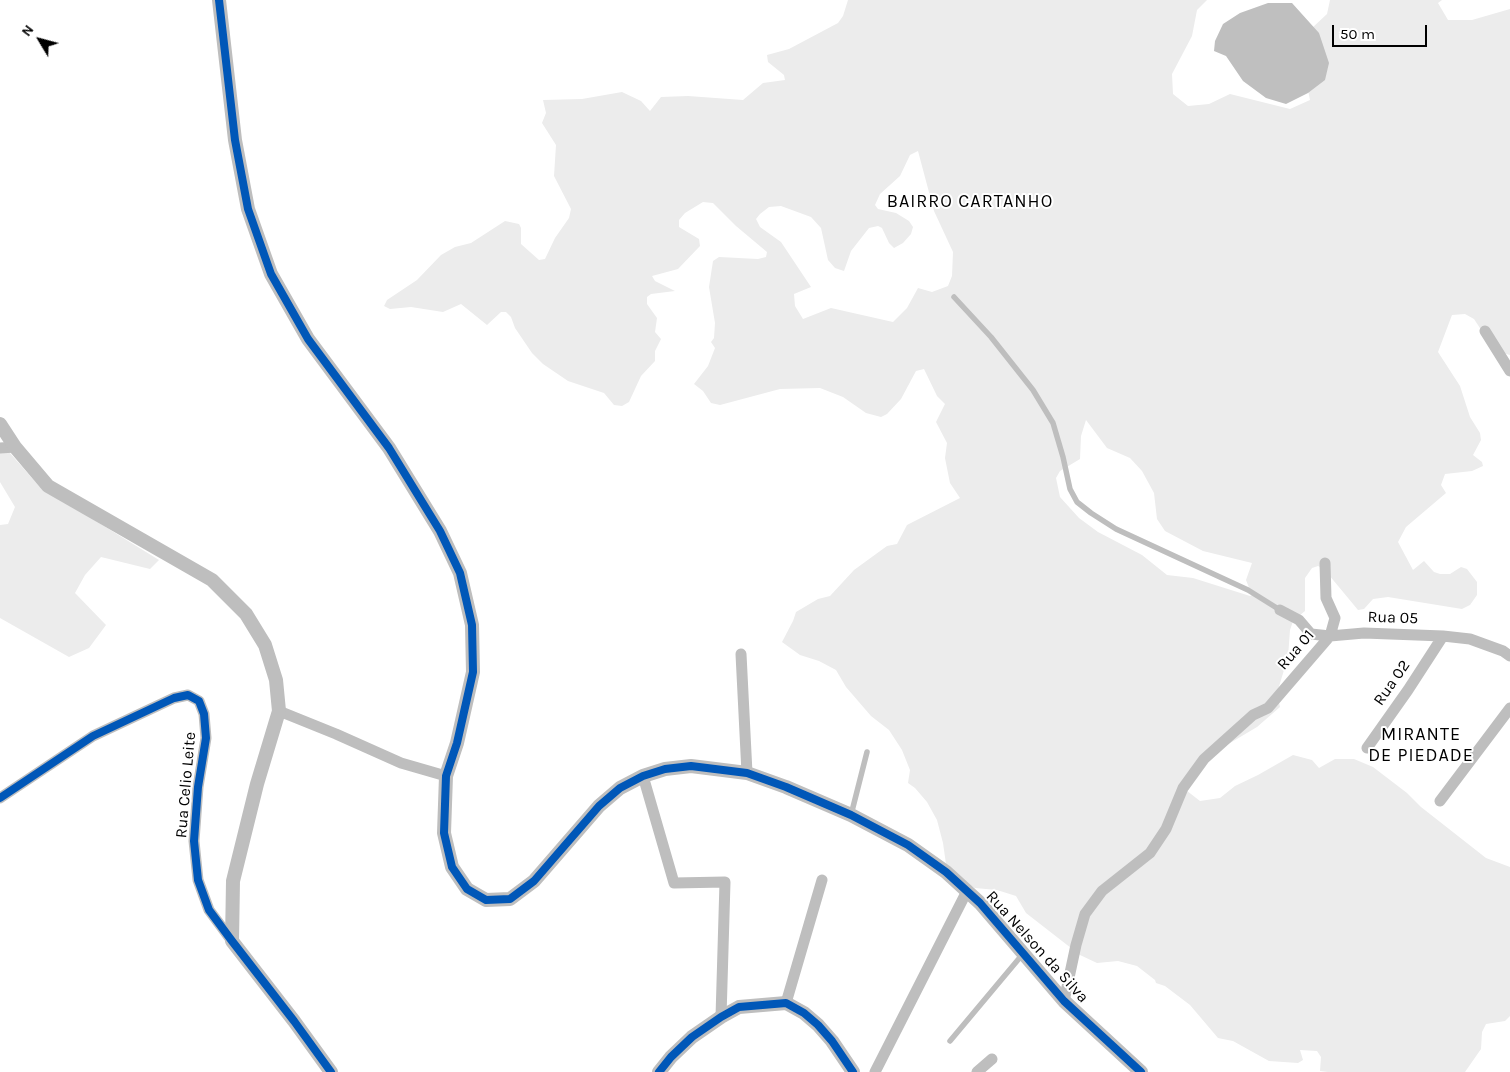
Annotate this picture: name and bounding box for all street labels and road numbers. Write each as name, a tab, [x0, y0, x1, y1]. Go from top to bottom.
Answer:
street label: Rua 05	[1367, 608, 1419, 628]
street label: Rua 01	[1273, 626, 1319, 674]
street label: Rua 02	[1370, 657, 1414, 709]
street label: Rua Celio Leite	[172, 731, 200, 839]
street label: Rua Nelson da Silva	[982, 887, 1092, 1007]

